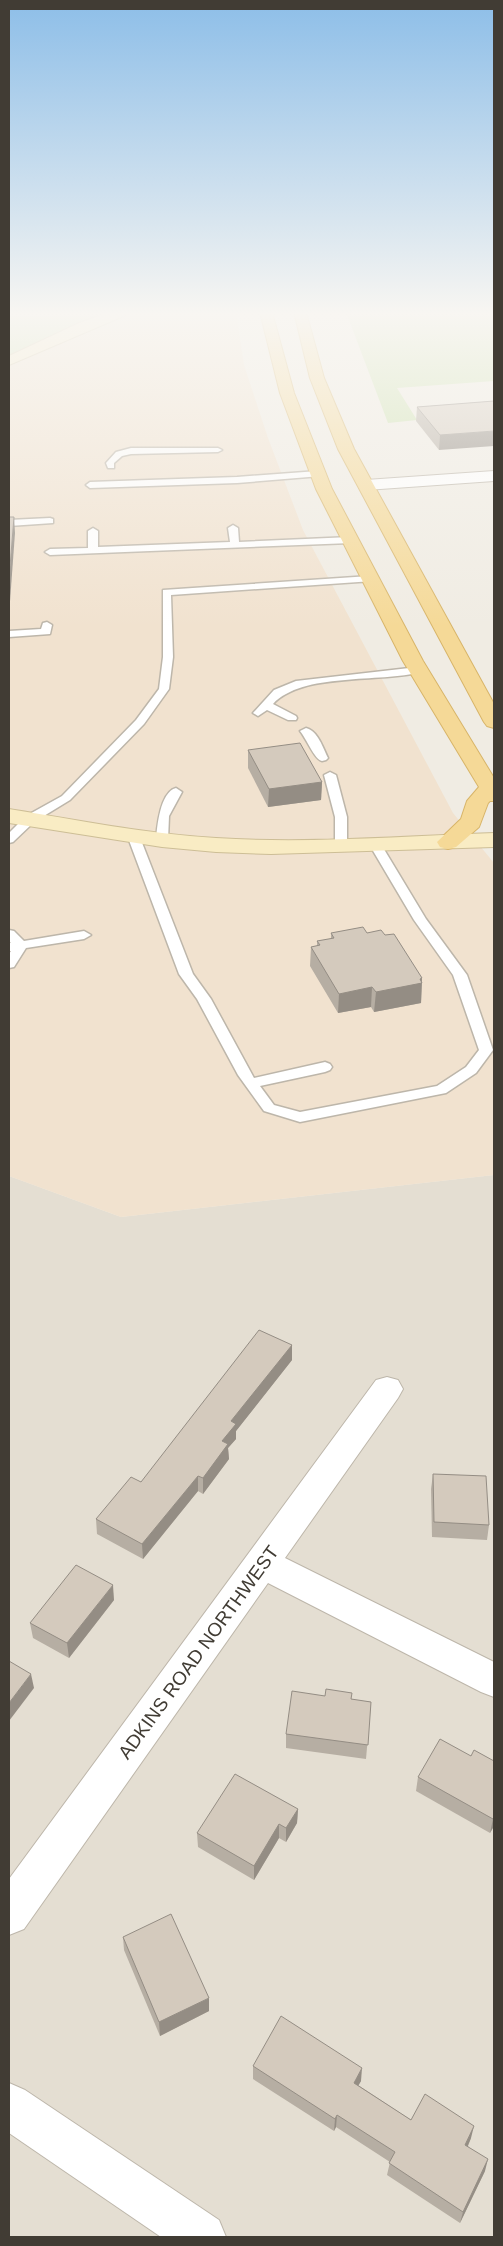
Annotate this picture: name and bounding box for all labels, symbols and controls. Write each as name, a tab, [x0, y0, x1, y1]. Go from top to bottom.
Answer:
street label: ADKINS ROAD NORTHWEST	[114, 1541, 283, 1763]

